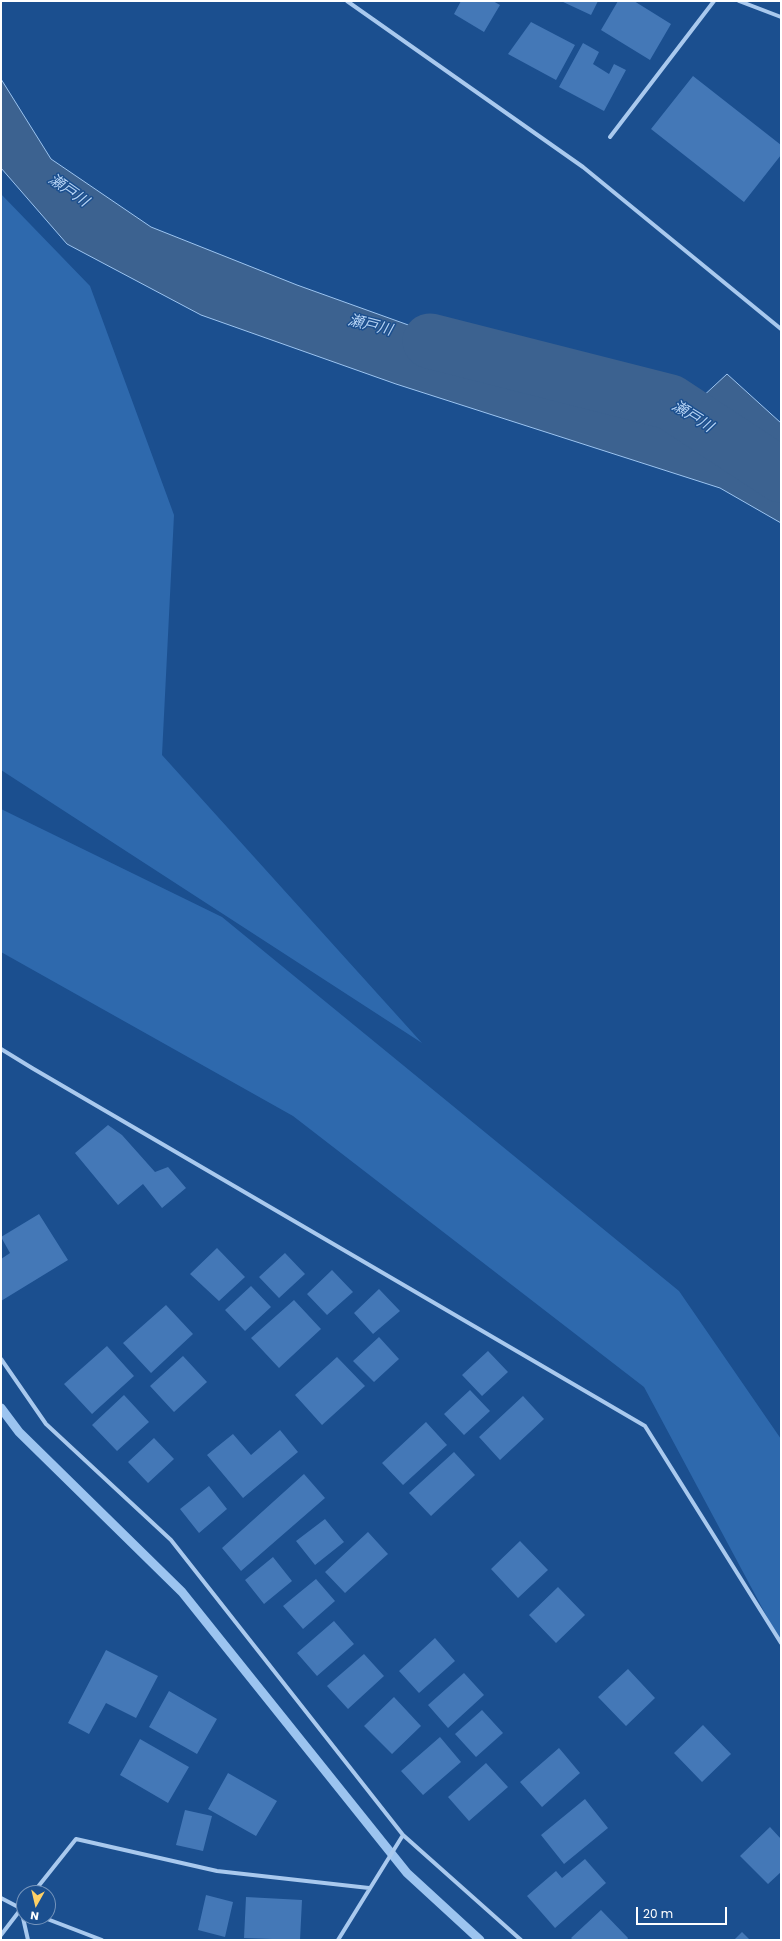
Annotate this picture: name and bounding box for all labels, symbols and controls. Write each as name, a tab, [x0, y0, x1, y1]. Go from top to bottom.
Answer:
water label: 瀬戸川	[44, 171, 92, 211]
water label: 瀬戸川	[346, 312, 394, 340]
water label: 瀬戸川	[668, 397, 716, 437]
north arrow	[16, 1885, 56, 1925]
scale bar	[638, 1899, 729, 1925]
text: 20 m	[643, 1905, 673, 1922]
text: N	[29, 1907, 40, 1924]

